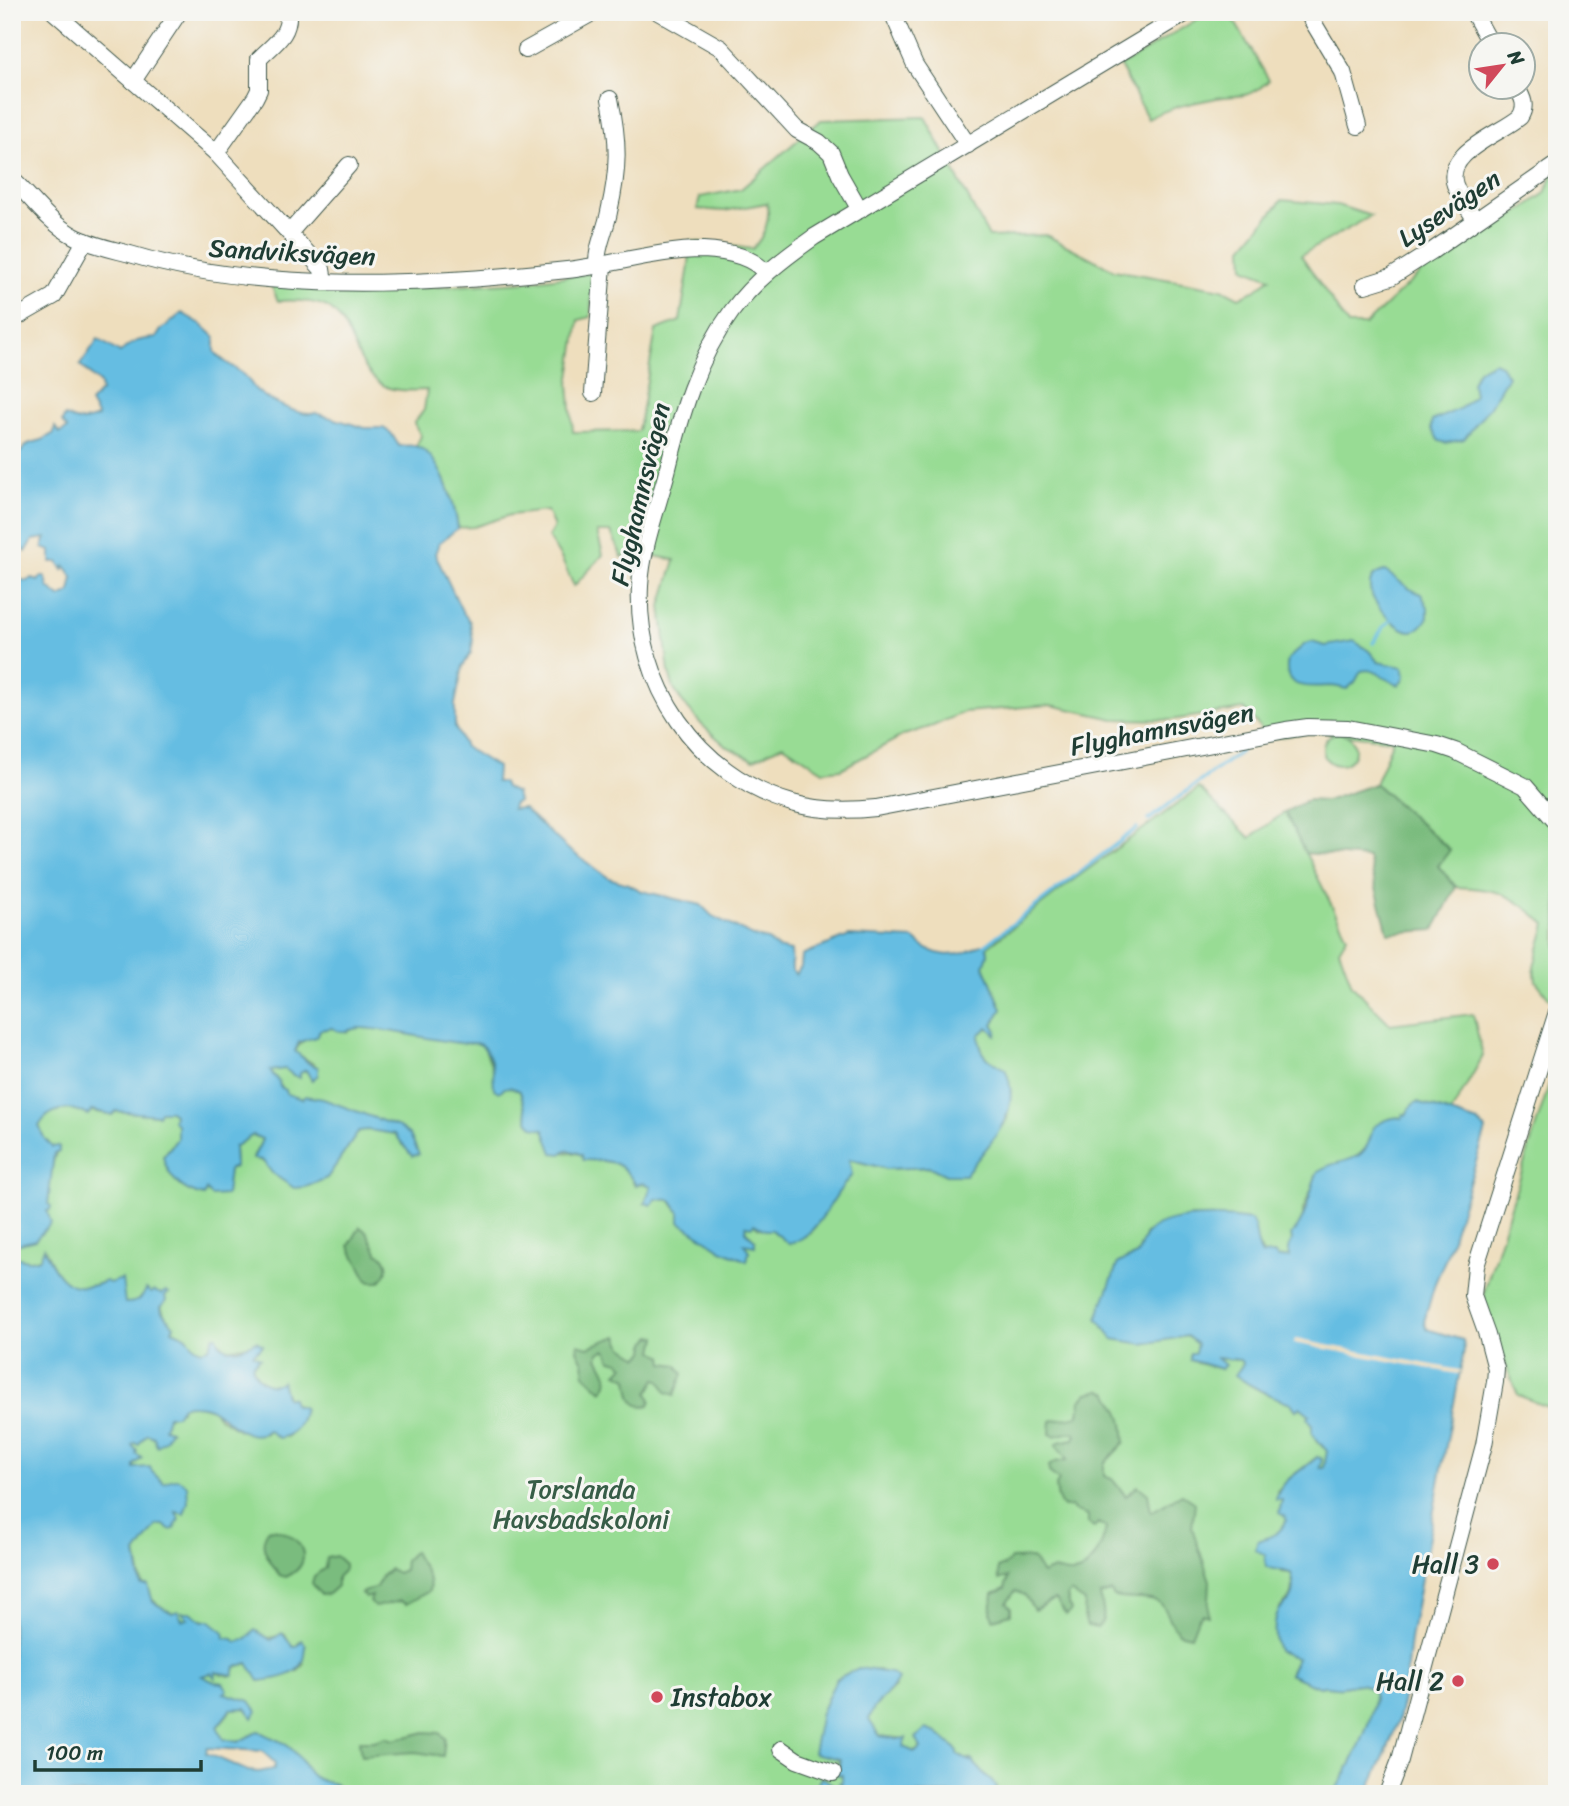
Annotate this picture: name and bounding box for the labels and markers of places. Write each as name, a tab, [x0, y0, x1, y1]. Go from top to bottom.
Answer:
place label: Hall 3	[1412, 1541, 1479, 1587]
marker: Hall 3	[1485, 1556, 1501, 1572]
place label: Hall 2	[1376, 1658, 1444, 1704]
marker: Hall 2	[1450, 1673, 1466, 1689]
place label: Instabox	[670, 1674, 772, 1720]
marker: Instabox	[649, 1689, 665, 1705]

